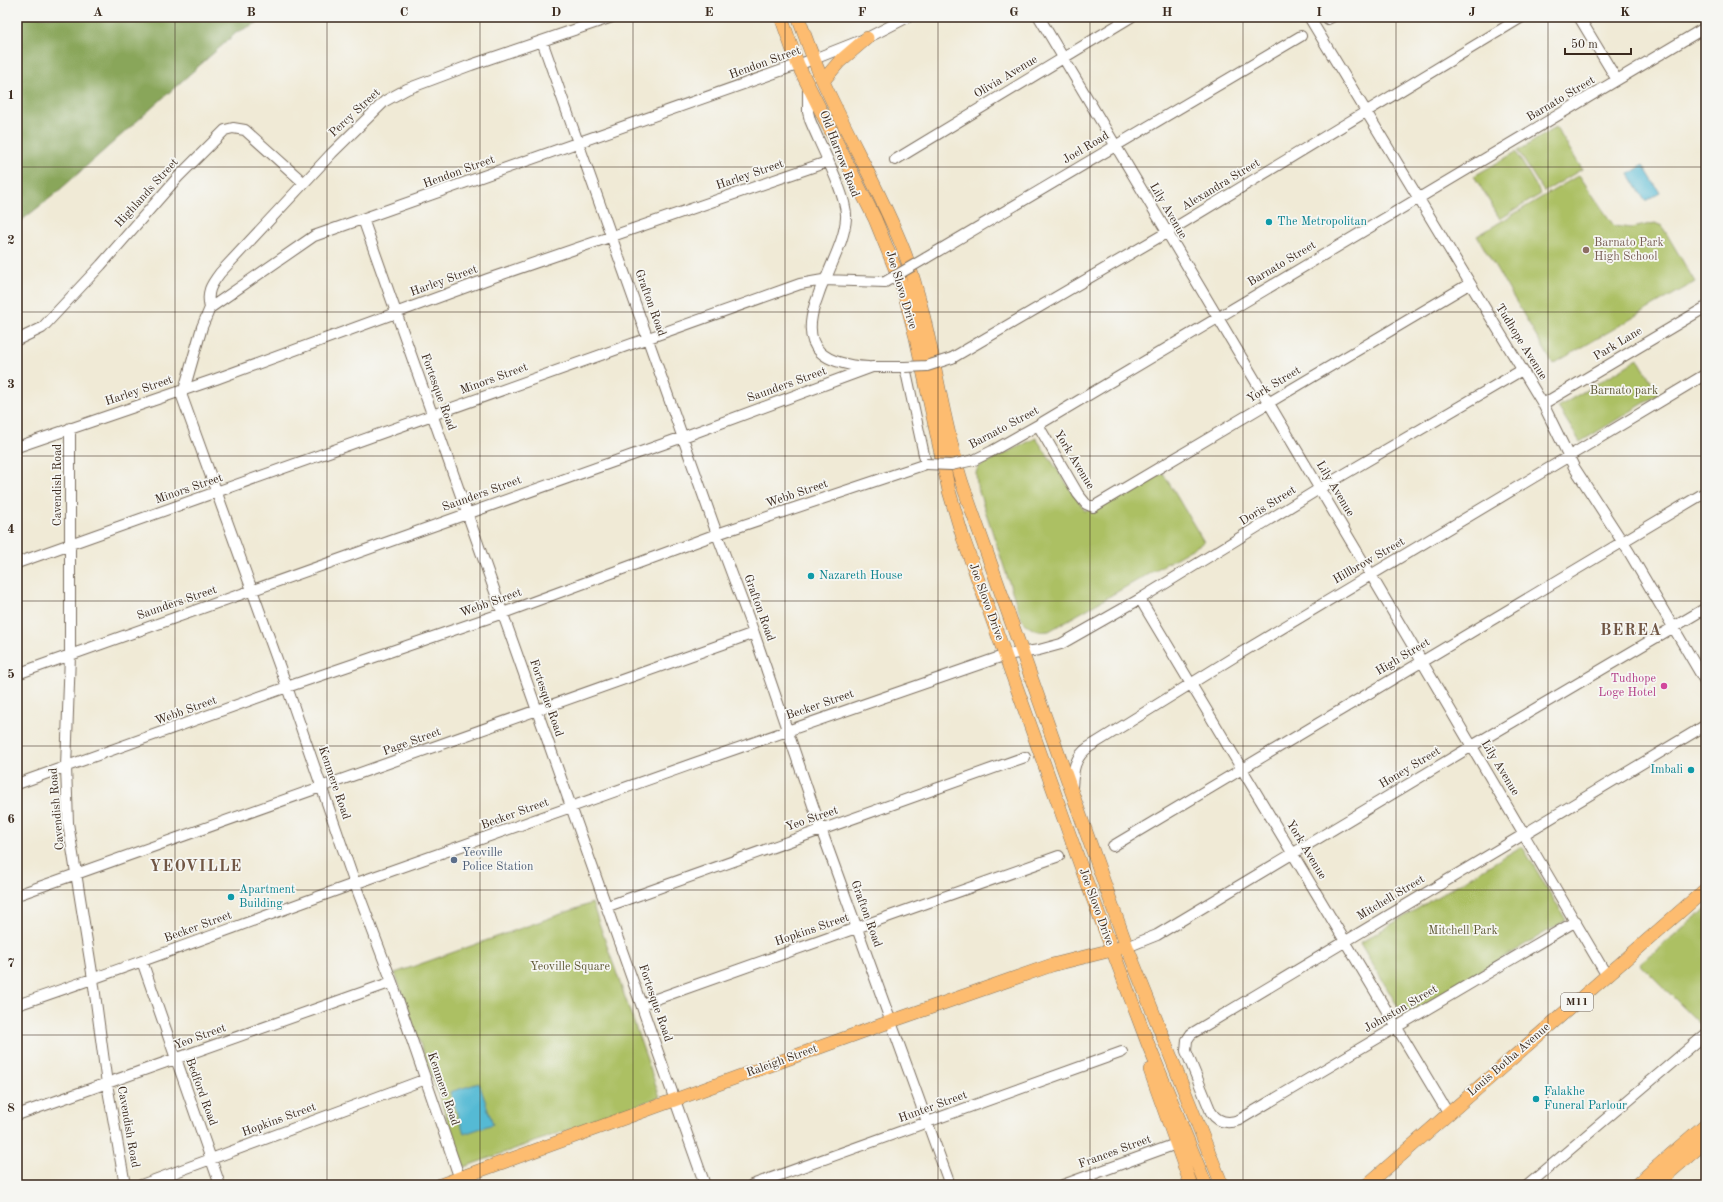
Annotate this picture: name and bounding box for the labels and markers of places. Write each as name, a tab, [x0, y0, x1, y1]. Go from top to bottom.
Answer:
place label: The Metropolitan	[1277, 216, 1367, 228]
marker: The Metropolitan	[1264, 217, 1274, 227]
place label: Barnato Park High School	[1594, 237, 1664, 263]
marker: Barnato Park High School	[1581, 245, 1591, 255]
place label: Nazareth House	[819, 570, 903, 582]
marker: Nazareth House	[806, 571, 816, 581]
place label: Tudhope Loge Hotel	[1598, 673, 1656, 699]
marker: Tudhope Loge Hotel	[1659, 681, 1669, 691]
place label: Imbali	[1650, 764, 1683, 776]
marker: Imbali	[1686, 765, 1696, 775]
place label: Yeoville Police Station	[462, 847, 534, 873]
marker: Yeoville Police Station	[449, 855, 459, 865]
place label: Apartment Building	[239, 884, 295, 910]
marker: Apartment Building	[226, 892, 236, 902]
place label: Falakhe Funeral Parlour	[1544, 1086, 1627, 1112]
marker: Falakhe Funeral Parlour	[1531, 1094, 1541, 1104]

